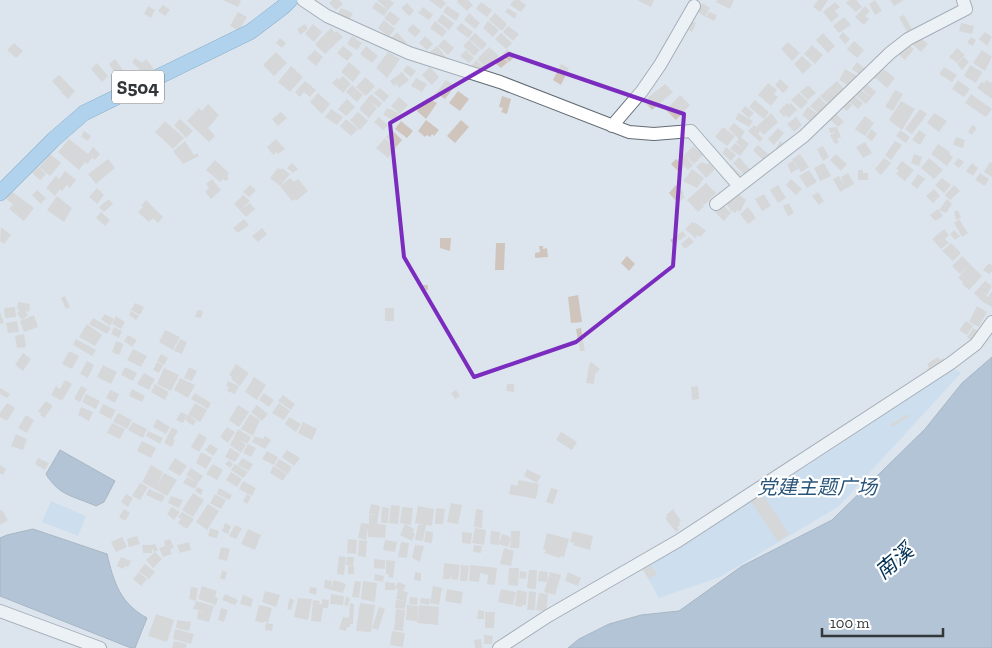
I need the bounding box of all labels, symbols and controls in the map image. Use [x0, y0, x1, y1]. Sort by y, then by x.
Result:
road number: S504 [112, 70, 164, 104]
park label: 党建主题广场 [757, 475, 879, 499]
water label: 南溪 [870, 537, 920, 584]
scale bar [822, 606, 943, 638]
text: 100 m [830, 614, 869, 632]

